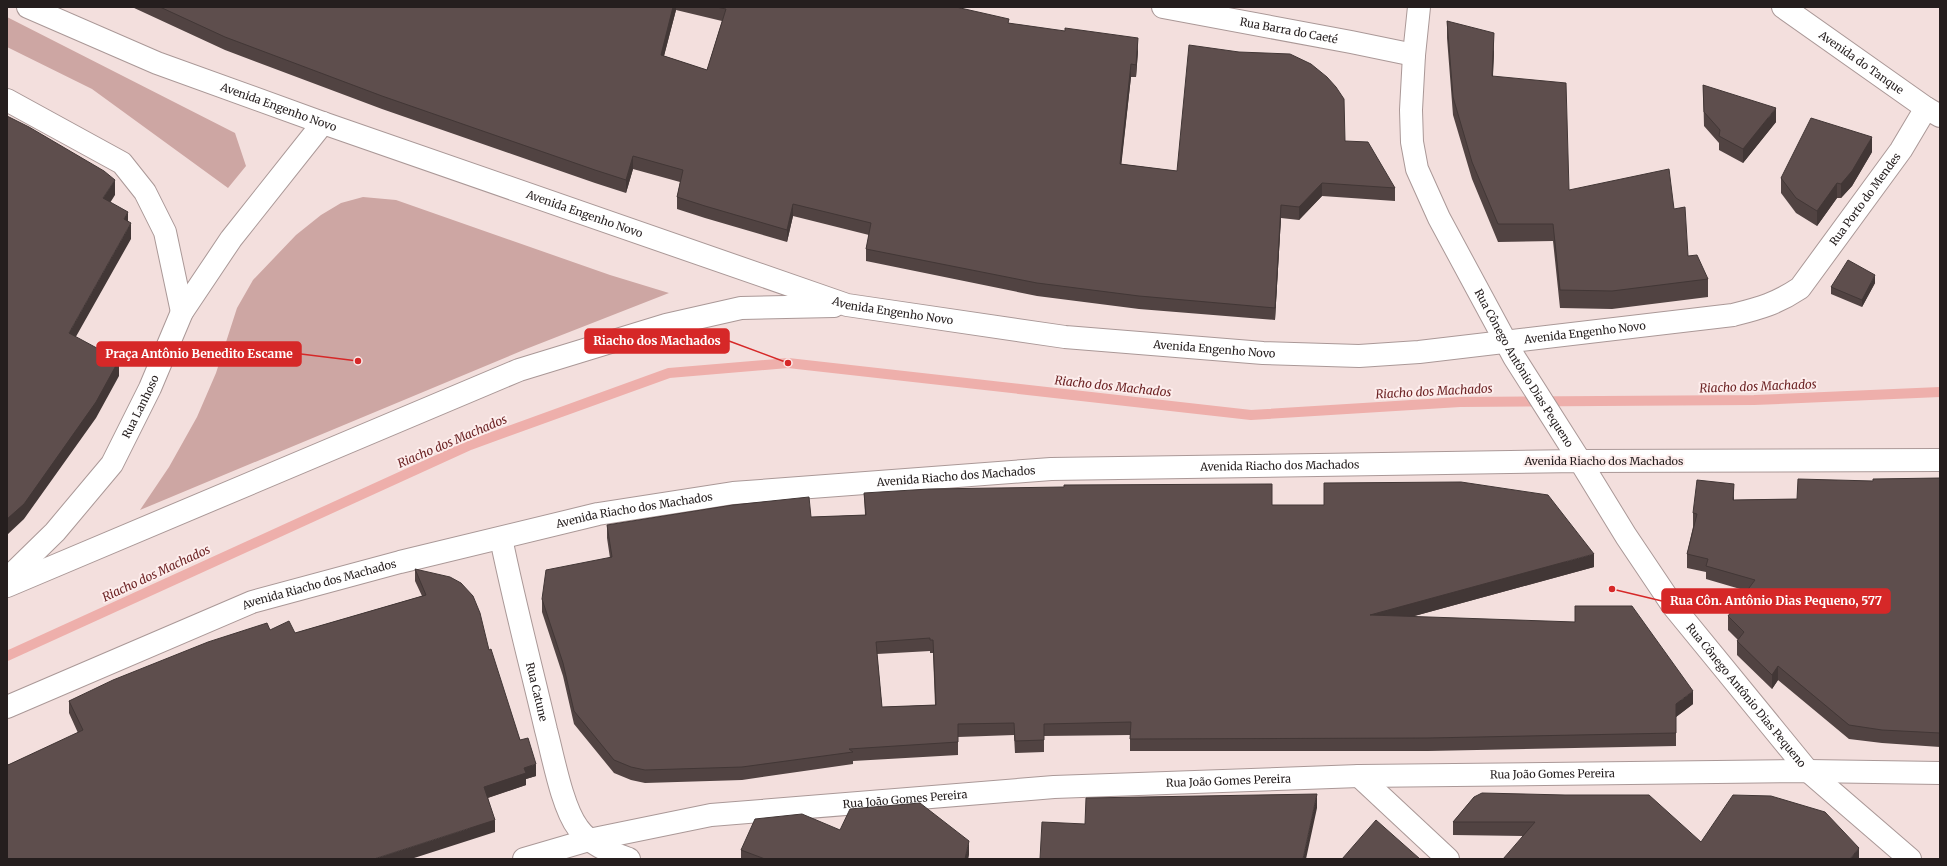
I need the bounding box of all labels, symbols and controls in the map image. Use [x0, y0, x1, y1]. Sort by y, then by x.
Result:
street label: Rua Barra do Caeté [1239, 14, 1339, 46]
street label: Avenida do Tanque [1815, 27, 1907, 97]
street label: Avenida Engenho Novo [218, 79, 339, 134]
street label: Rua Porto do Mendes [1826, 150, 1904, 248]
street label: Avenida Engenho Novo [523, 187, 645, 241]
street label: Rua Cônego Antônio Dias Pequeno [1472, 286, 1577, 450]
street label: Avenida Engenho Novo [830, 293, 955, 328]
street label: Avenida Engenho Novo [1522, 318, 1647, 347]
callout: Riacho dos Machados [585, 329, 729, 353]
text: Riacho dos Machados [593, 333, 721, 348]
street label: Avenida Engenho Novo [1152, 337, 1276, 360]
callout: Praça Antônio Benedito Escame [97, 342, 301, 366]
text: Praça Antônio Benedito Escame [105, 346, 293, 361]
street label: Rua Lanhoso [119, 372, 162, 441]
water label: Riacho dos Machados [1054, 372, 1172, 400]
water label: Riacho dos Machados [1699, 376, 1817, 396]
water label: Riacho dos Machados [1375, 380, 1493, 402]
water label: Riacho dos Machados [395, 411, 509, 471]
street label: Avenida Riacho dos Machados [1524, 454, 1683, 468]
street label: Avenida Riacho dos Machados [1199, 457, 1359, 474]
street label: Avenida Riacho dos Machados [875, 463, 1036, 489]
street label: Avenida Riacho dos Machados [553, 489, 714, 531]
water label: Riacho dos Machados [100, 541, 212, 605]
street label: Avenida Riacho dos Machados [239, 556, 398, 613]
callout: Rua Côn. Antônio Dias Pequeno, 577 [1662, 589, 1890, 613]
text: Rua Côn. Antônio Dias Pequeno, 577 [1670, 593, 1882, 608]
street label: Rua Cônego Antônio Dias Pequeno [1683, 621, 1809, 771]
street label: Rua Catune [523, 661, 551, 723]
street label: Rua João Gomes Pereira [1490, 766, 1615, 782]
street label: Rua João Gomes Pereira [1166, 771, 1291, 790]
street label: Rua João Gomes Pereira [842, 787, 968, 811]

